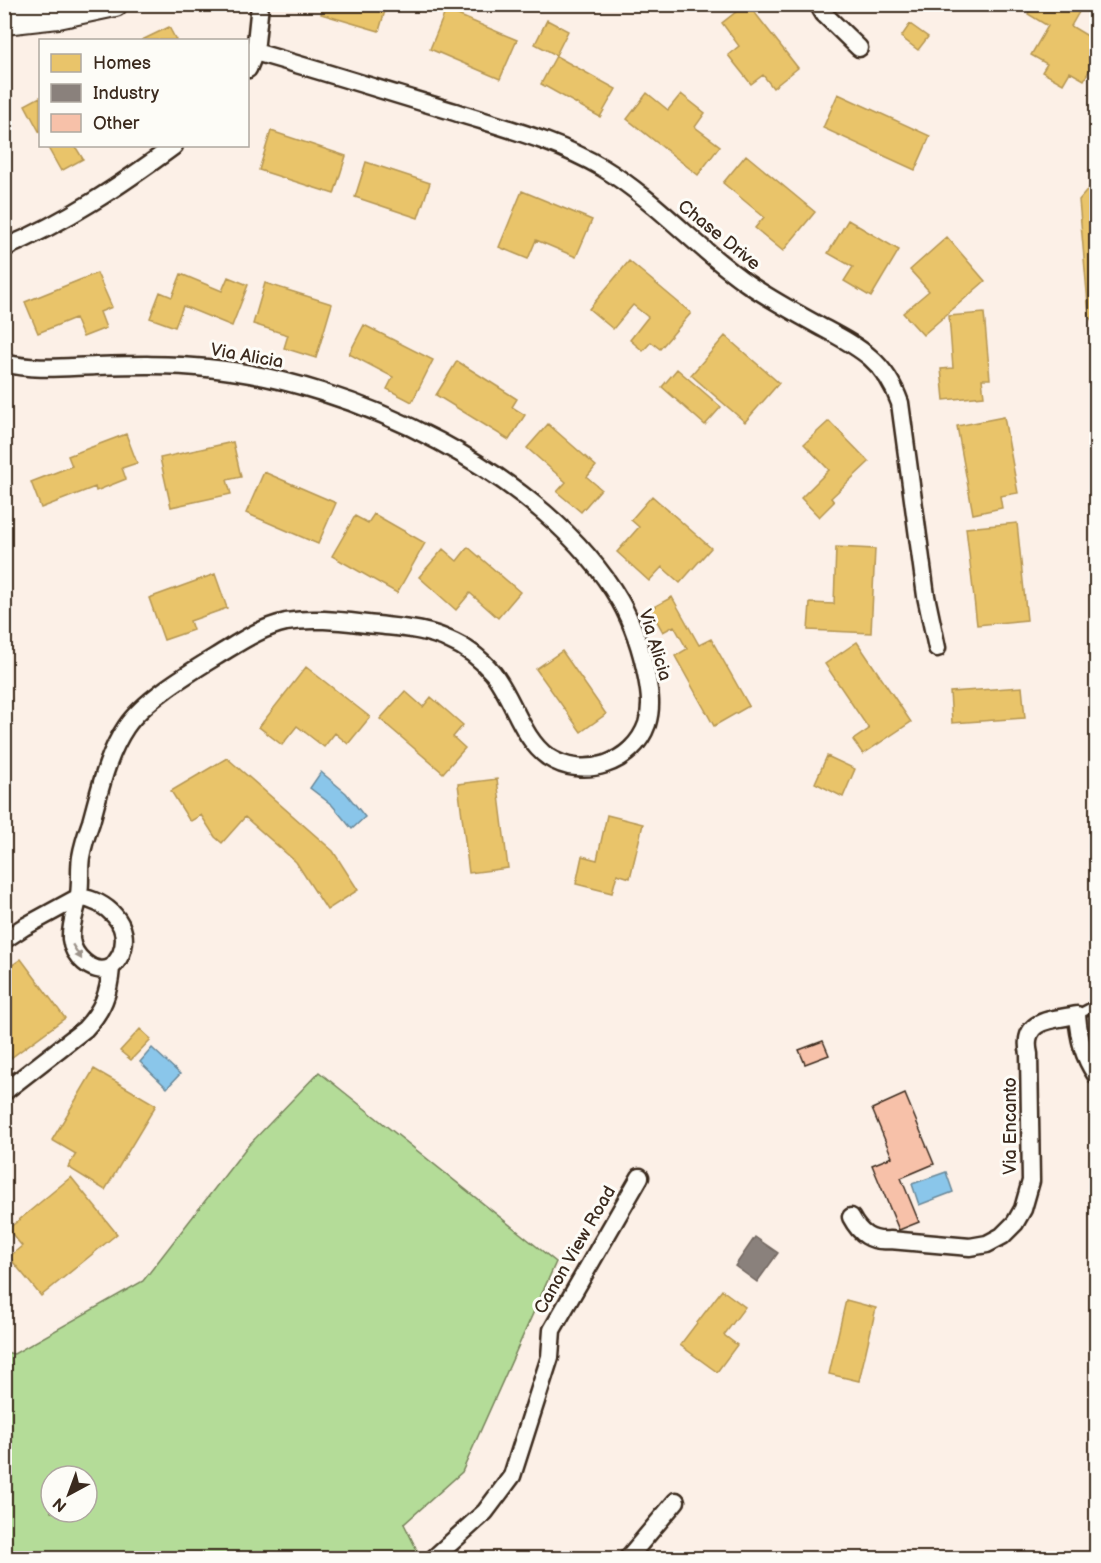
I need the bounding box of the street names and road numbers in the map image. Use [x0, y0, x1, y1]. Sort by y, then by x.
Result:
street label: Chase Drive [674, 195, 765, 275]
street label: Via Alicia [209, 339, 285, 373]
street label: Via Alicia [634, 607, 676, 683]
street label: Via Encanto [1000, 1077, 1021, 1175]
street label: Canon View Road [530, 1182, 620, 1318]

